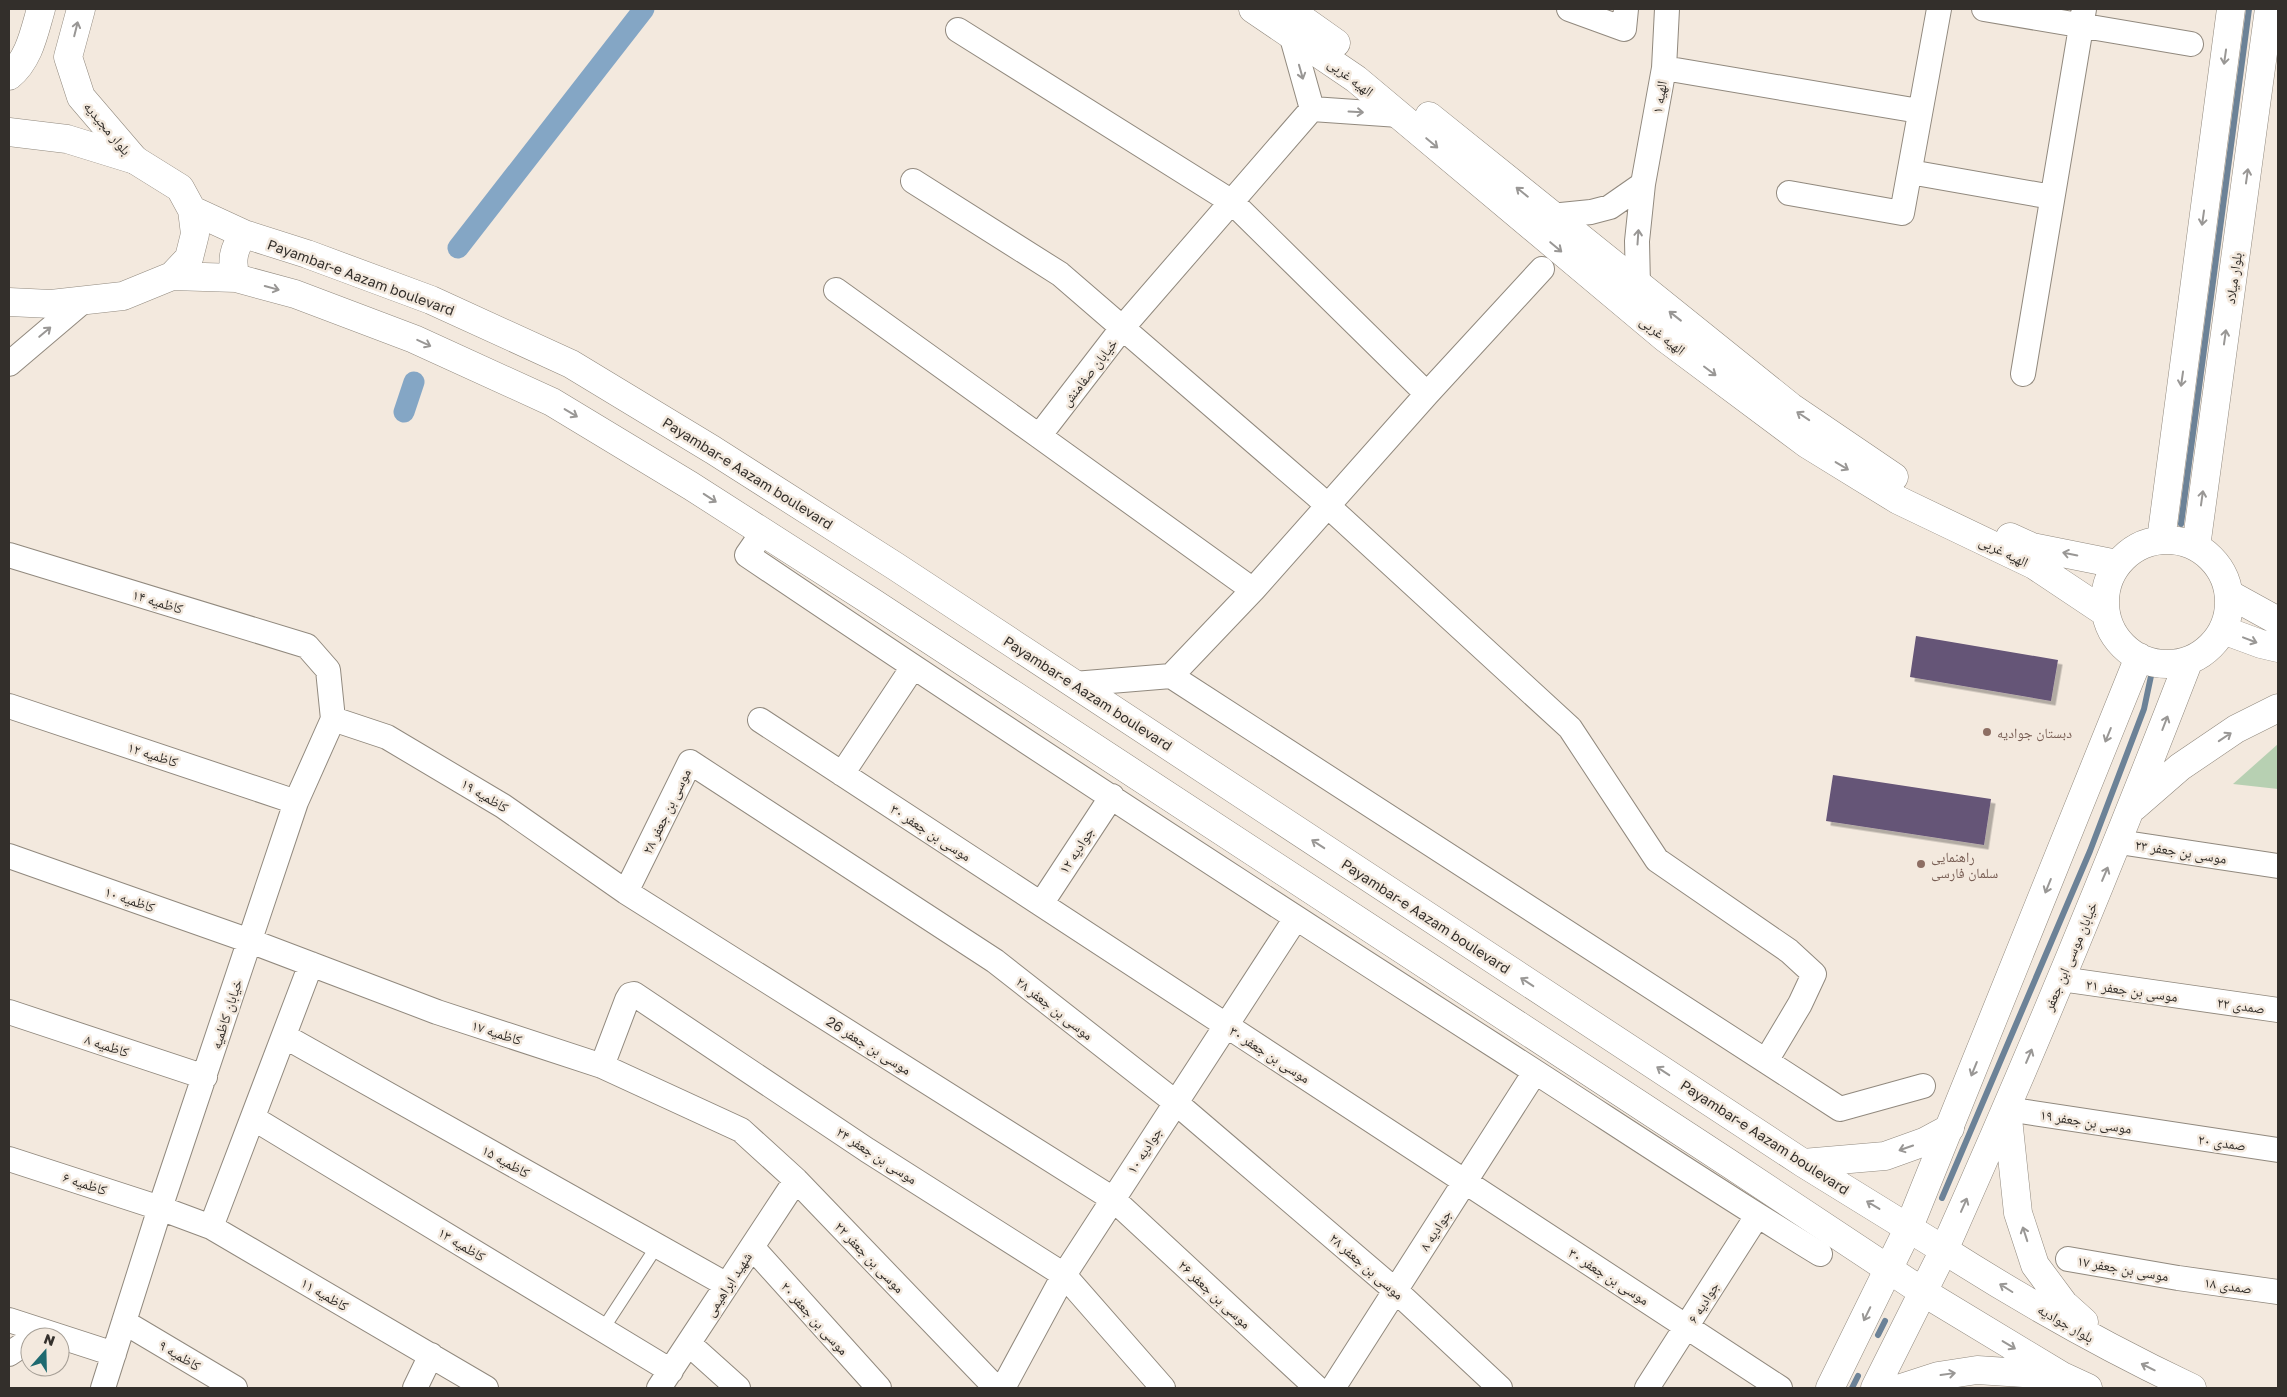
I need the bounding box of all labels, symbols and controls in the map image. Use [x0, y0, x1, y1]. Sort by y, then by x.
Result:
one-way arrow [71, 21, 81, 37]
one-way arrow [2219, 49, 2229, 65]
street label: الهیه غربی [1324, 54, 1377, 100]
one-way arrow [1297, 63, 1307, 79]
street label: الهیه ۱ [1648, 79, 1670, 115]
street label: بلوار مجیدیه [80, 98, 135, 159]
one-way arrow [1347, 107, 1363, 116]
one-way arrow [1425, 137, 1438, 149]
one-way arrow [2242, 169, 2252, 185]
one-way arrow [1515, 186, 1528, 197]
one-way arrow [2198, 210, 2208, 226]
one-way arrow [1633, 230, 1642, 246]
street label: Payambar-e Aazam boulevard [265, 235, 457, 319]
one-way arrow [1550, 242, 1563, 253]
street label: بلوار میلاد [2221, 251, 2246, 305]
one-way arrow [263, 284, 279, 293]
one-way arrow [1669, 310, 1682, 321]
street label: الهیه غربی [1636, 312, 1689, 359]
one-way arrow [38, 327, 51, 338]
one-way arrow [2220, 330, 2230, 346]
street label: خیابان صفامنش [1057, 335, 1122, 410]
one-way arrow [416, 339, 431, 349]
one-way arrow [1703, 366, 1716, 377]
one-way arrow [2177, 371, 2187, 387]
one-way arrow [563, 409, 577, 419]
one-way arrow [1797, 411, 1811, 421]
street label: Payambar-e Aazam boulevard [660, 413, 836, 533]
one-way arrow [1835, 461, 1849, 471]
one-way arrow [2198, 491, 2208, 507]
one-way arrow [702, 493, 716, 503]
street label: الهیه غربی [1976, 532, 2031, 571]
one-way arrow [2062, 549, 2078, 558]
street label: کاظمیه ۱۴ [131, 585, 185, 617]
street label: Payambar-e Aazam boulevard [1001, 632, 1175, 754]
one-way arrow [2242, 636, 2257, 646]
one-way arrow [2161, 716, 2170, 731]
place label: دبستان جوادیه [1997, 724, 2072, 742]
marker: دبستان جوادیه [1981, 726, 1993, 738]
one-way arrow [2103, 727, 2112, 742]
one-way arrow [2217, 732, 2231, 742]
street label: کاظمیه ۱۲ [126, 738, 180, 770]
street label: موسی بن جعفر ۲۸ [638, 766, 695, 857]
street label: کاظمیه ۱۹ [458, 774, 512, 816]
street label: موسی بن جعفر ۳۰ [887, 800, 974, 865]
street label: جوادیه ۱۲ [1055, 824, 1098, 877]
street label: موسی بن جعفر ۲۳ [2134, 835, 2228, 868]
one-way arrow [1311, 839, 1325, 850]
place label: راهنمایی سلمان فارسی [1931, 848, 1998, 882]
street label: Payambar-e Aazam boulevard [1339, 855, 1513, 977]
marker: راهنمایی سلمان فارسی [1915, 858, 1927, 870]
one-way arrow [2101, 867, 2111, 882]
one-way arrow [2042, 878, 2052, 893]
street label: کاظمیه ۱۰ [103, 883, 157, 916]
street label: خیابان موسی ابن جعفر [2039, 899, 2102, 1014]
street label: موسی بن جعفر ۲۸ [1013, 973, 1097, 1044]
street label: موسی بن جعفر ۲۱ [2085, 975, 2179, 1006]
one-way arrow [1520, 976, 1534, 986]
street label: خیابان کاظمیه [207, 977, 246, 1051]
street label: صمدی ۲۲ [2216, 993, 2266, 1018]
street label: موسی بن جعفر 26 [823, 1012, 915, 1079]
street label: کاظمیه ۱۷ [470, 1016, 524, 1048]
street label: موسی بن جعفر ۳۰ [1226, 1022, 1313, 1087]
street label: کاظمیه ۸ [83, 1030, 131, 1060]
one-way arrow [2025, 1049, 2034, 1064]
one-way arrow [1968, 1061, 1978, 1076]
one-way arrow [1656, 1066, 1670, 1076]
street label: Payambar-e Aazam boulevard [1678, 1076, 1852, 1198]
street label: موسی بن جعفر ۱۹ [2039, 1105, 2133, 1138]
street label: موسی بن جعفر ۲۴ [833, 1123, 920, 1188]
street label: جوادیه ۱۰ [1123, 1124, 1166, 1177]
street label: صمدی ۲۰ [2197, 1130, 2247, 1155]
street label: کاظمیه ۱۵ [479, 1141, 533, 1181]
one-way arrow [1898, 1144, 1914, 1154]
street label: کاظمیه ۶ [61, 1168, 109, 1198]
one-way arrow [1960, 1198, 1970, 1213]
one-way arrow [1867, 1200, 1881, 1210]
street label: جوادیه ۸ [1415, 1206, 1455, 1254]
street label: موسی بن جعفر ۲۲ [831, 1218, 908, 1297]
street label: کاظمیه ۱۳ [435, 1223, 489, 1265]
one-way arrow [2020, 1227, 2029, 1243]
street label: موسی بن جعفر ۲۸ [1326, 1229, 1408, 1304]
street label: موسی بن جعفر ۳۰ [1565, 1244, 1652, 1309]
street label: شهید ابراهیمی [701, 1249, 756, 1320]
street label: موسی بن جعفر ۱۷ [2076, 1252, 2170, 1285]
street label: موسی بن جعفر ۲۶ [1175, 1256, 1255, 1333]
street label: صمدی ۱۸ [2203, 1273, 2253, 1298]
street label: کاظمیه ۱۱ [298, 1274, 352, 1315]
street label: موسی بن جعفر ۲۰ [777, 1278, 852, 1359]
street label: جوادیه ۶ [1684, 1278, 1723, 1326]
one-way arrow [2000, 1283, 2014, 1293]
street label: بلوار جوادیه [2034, 1300, 2097, 1347]
one-way arrow [1862, 1306, 1872, 1321]
north arrow [20, 1327, 70, 1377]
text: N [42, 1330, 58, 1349]
street label: کاظمیه ۹ [156, 1336, 204, 1374]
one-way arrow [2002, 1340, 2016, 1350]
one-way arrow [2141, 1362, 2156, 1371]
one-way arrow [1939, 1369, 1955, 1379]

